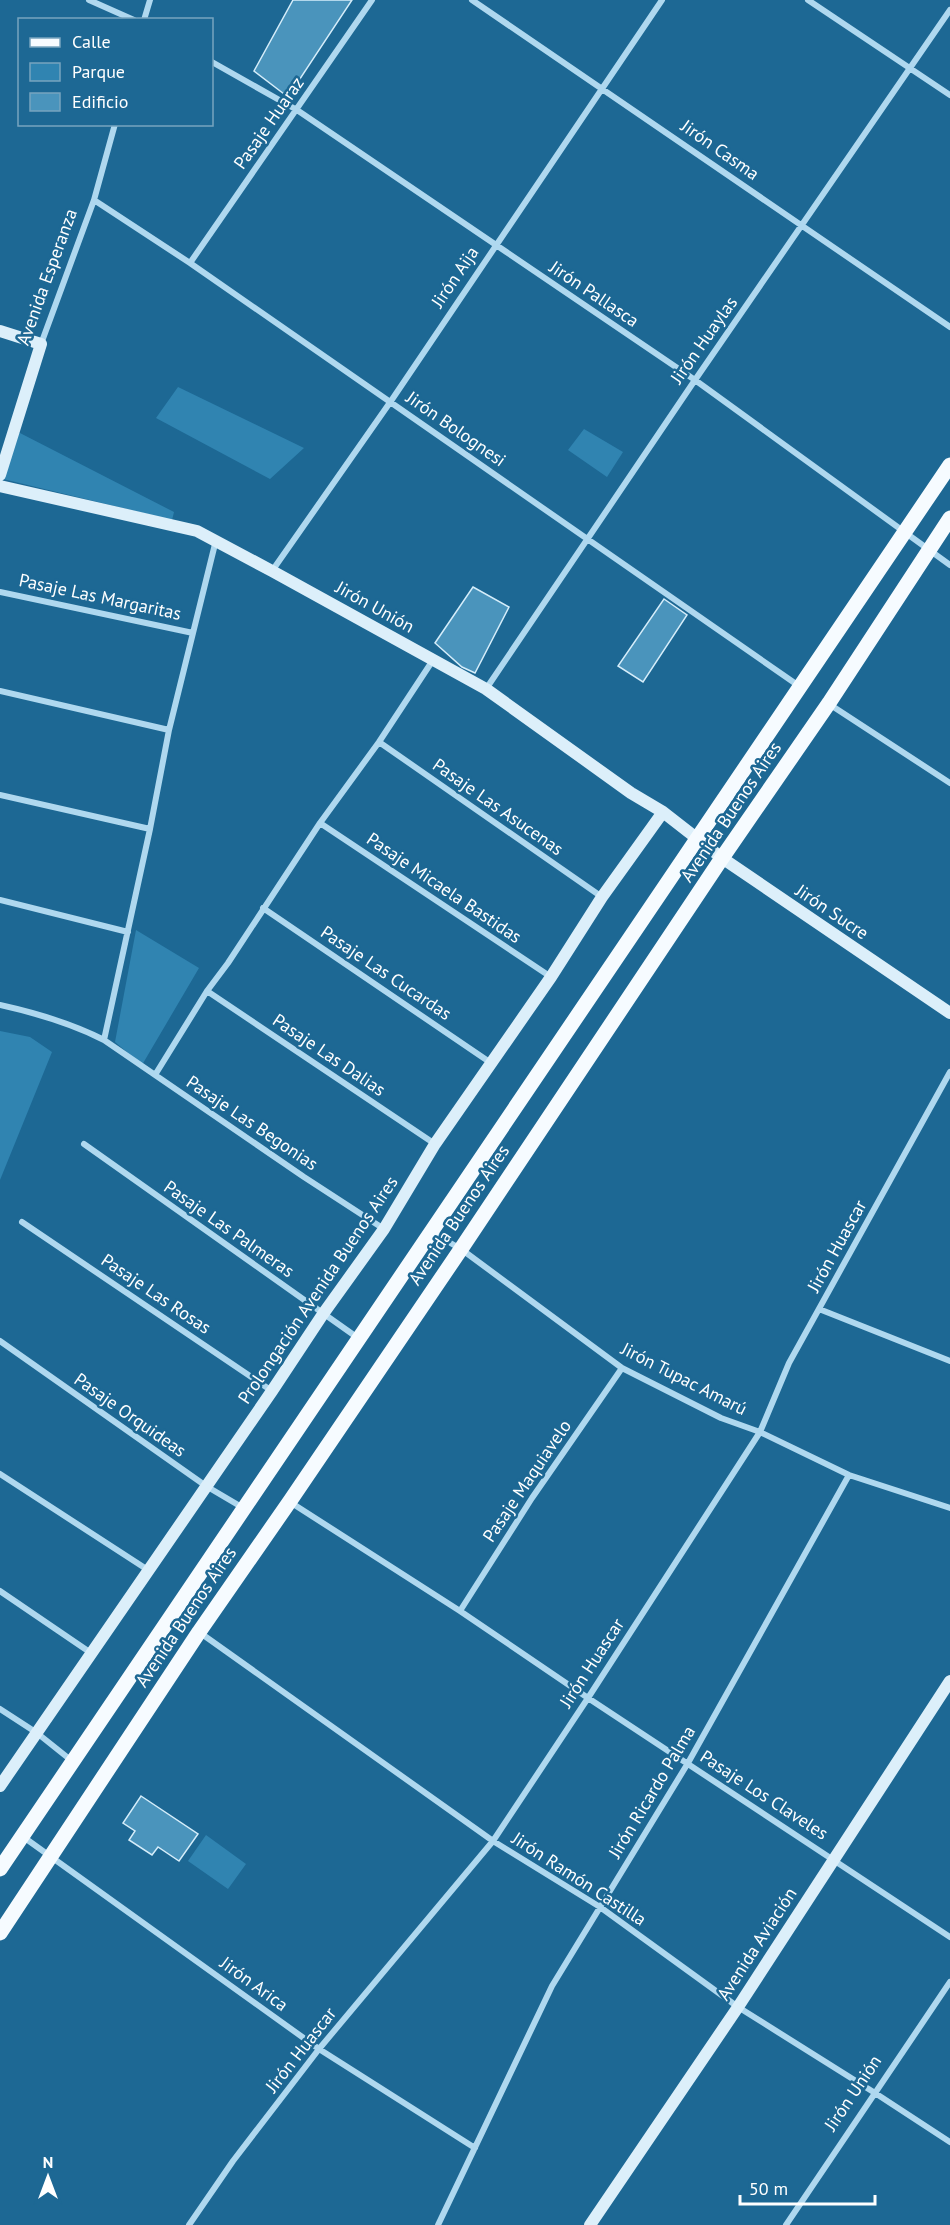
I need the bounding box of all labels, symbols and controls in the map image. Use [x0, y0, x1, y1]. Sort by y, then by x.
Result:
legend [18, 18, 213, 126]
text: Calle [72, 30, 111, 53]
text: Parque [72, 60, 125, 83]
street label: Pasaje Huaraz [228, 72, 309, 173]
text: Edificio [72, 90, 128, 113]
street label: Jirón Casma [676, 114, 764, 185]
street label: Avenida Esperanza [11, 205, 82, 348]
street label: Jirón Aija [425, 242, 483, 313]
street label: Jirón Pallasca [544, 255, 643, 332]
street label: Jirón Huaylas [665, 292, 742, 389]
street label: Jirón Bolognesi [401, 385, 511, 471]
street label: Pasaje Las Margaritas [17, 568, 183, 625]
street label: Jirón Unión [331, 575, 419, 638]
street label: Avenida Buenos Aires [675, 737, 786, 886]
street label: Pasaje Las Asucenas [428, 753, 568, 860]
street label: Pasaje Micaela Bastidas [362, 827, 526, 948]
street label: Jirón Sucre [791, 878, 873, 944]
street label: Pasaje Las Cucardas [316, 920, 456, 1025]
street label: Pasaje Las Dalias [268, 1008, 390, 1101]
street label: Pasaje Las Begonias [182, 1070, 322, 1175]
street label: Avenida Buenos Aires [403, 1140, 514, 1289]
street label: Prolongación Avenida Buenos Aires [233, 1171, 403, 1408]
street label: Pasaje Las Palmeras [160, 1175, 299, 1282]
street label: Jirón Huascar [801, 1196, 871, 1297]
street label: Pasaje Las Rosas [97, 1248, 216, 1339]
street label: Jirón Tupac Amarú [617, 1336, 751, 1420]
street label: Pasaje Orquideas [70, 1367, 191, 1462]
street label: Pasaje Maquiavelo [477, 1415, 576, 1546]
street label: Avenida Buenos Aires [130, 1542, 241, 1691]
street label: Jirón Huascar [554, 1614, 629, 1713]
street label: Jirón Ricardo Palma [602, 1721, 700, 1863]
street label: Pasaje Los Claveles [696, 1745, 833, 1845]
street label: Jirón Ramón Castilla [507, 1826, 651, 1931]
street label: Avenida Aviación [712, 1883, 802, 2004]
street label: Jirón Arica [215, 1951, 293, 2016]
street label: Jirón Huascar [260, 2002, 341, 2098]
street label: Jirón Unión [818, 2050, 886, 2136]
north arrow [18, 2147, 78, 2207]
text: N [43, 2152, 53, 2172]
scale bar [740, 2168, 875, 2206]
text: 50 m [749, 2177, 788, 2200]

